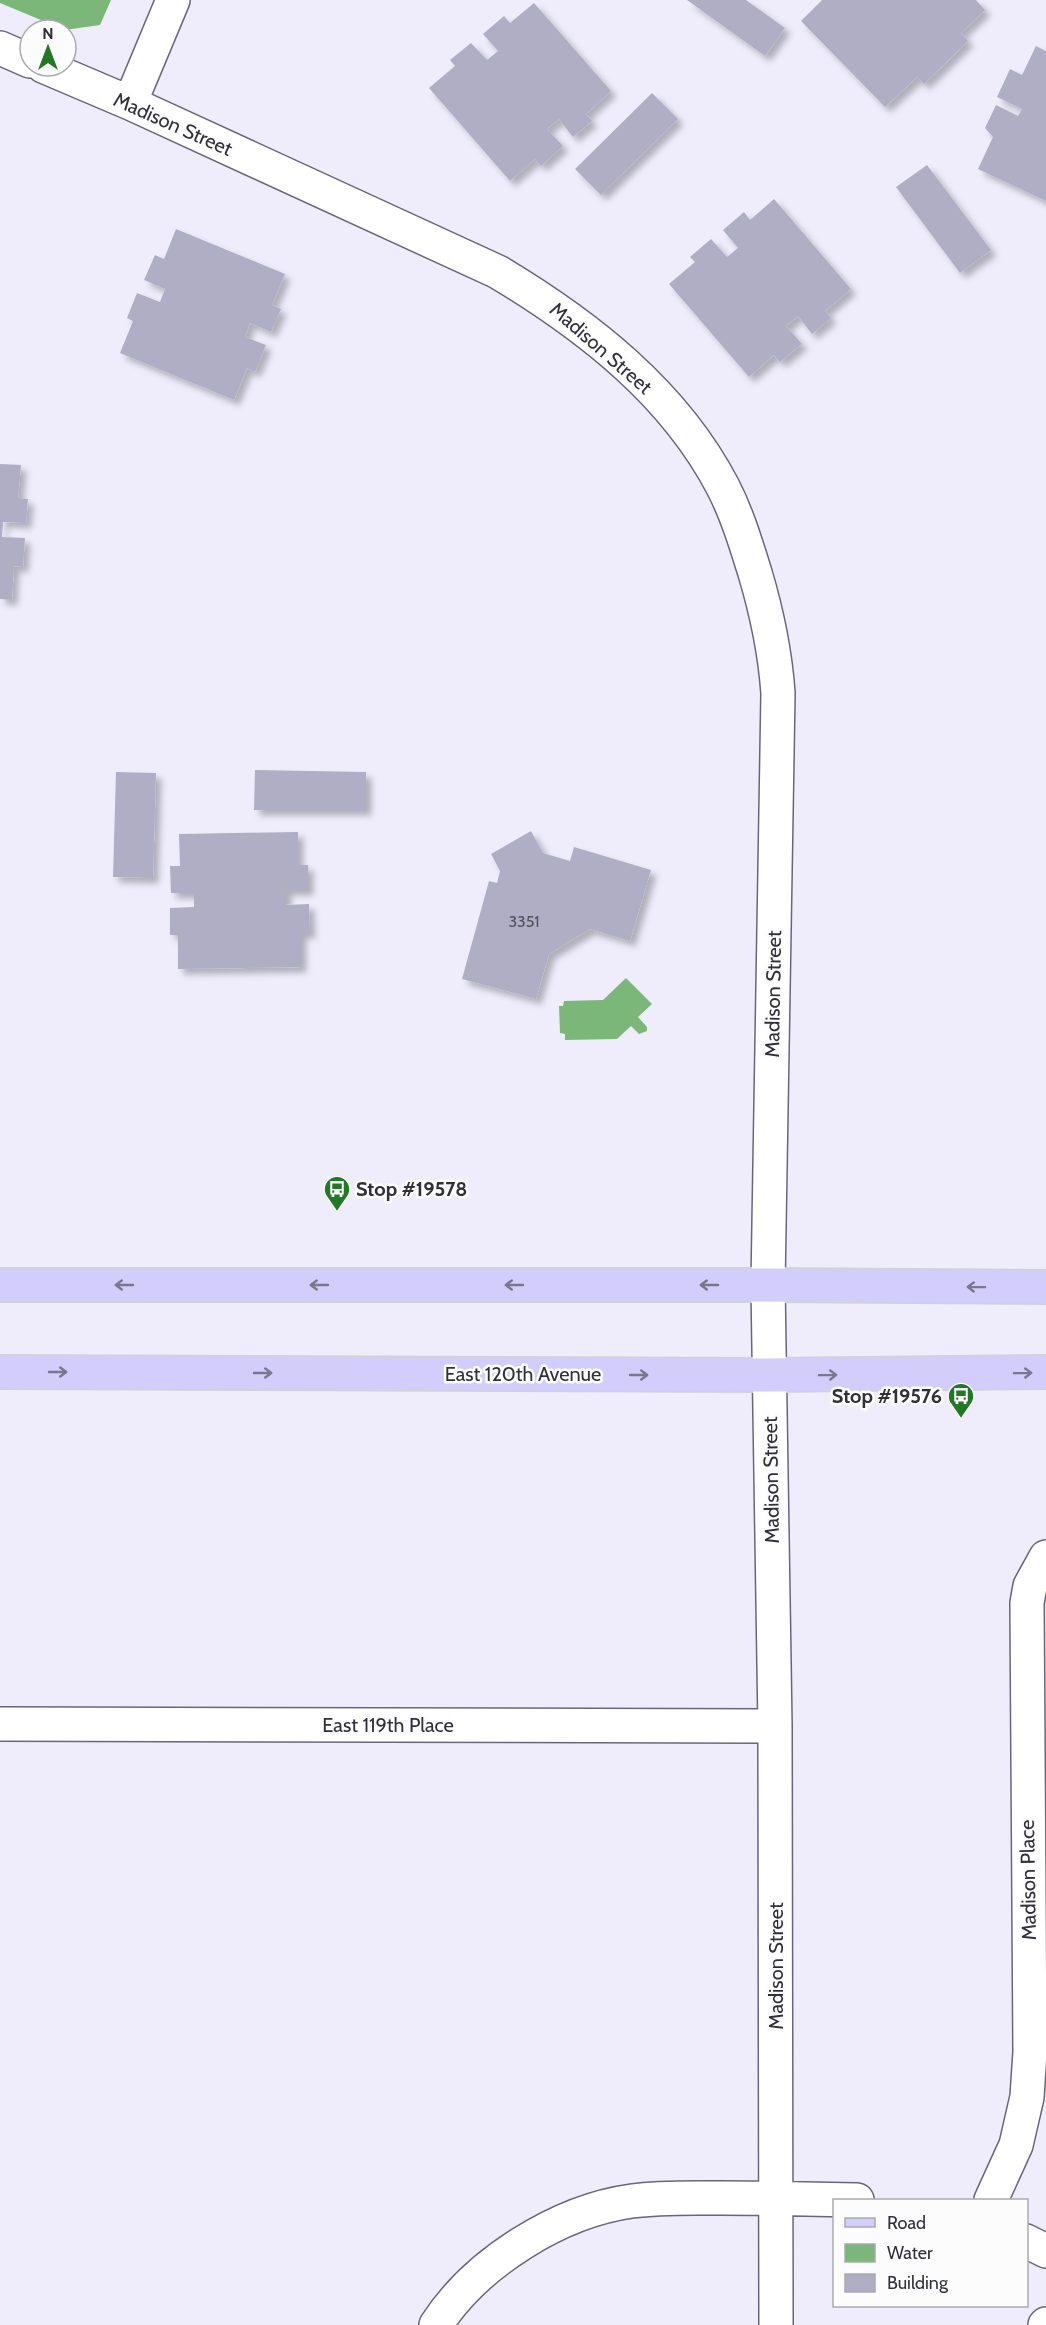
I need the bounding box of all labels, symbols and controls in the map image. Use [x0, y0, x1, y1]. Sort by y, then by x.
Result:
north arrow [18, 18, 78, 78]
text: N [42, 24, 54, 43]
street label: Madison Street [110, 87, 236, 161]
street label: Madison Street [545, 297, 657, 399]
house number: 3351 [508, 912, 540, 931]
street label: Madison Street [760, 930, 786, 1058]
bus stop icon: Stop #19578 [322, 1174, 352, 1212]
place label: Stop #19578 [356, 1177, 467, 1201]
one-way arrow [115, 1279, 135, 1291]
one-way arrow [310, 1279, 330, 1291]
one-way arrow [505, 1279, 525, 1291]
one-way arrow [700, 1279, 720, 1291]
one-way arrow [966, 1281, 986, 1293]
street label: East 120th Avenue [445, 1362, 601, 1386]
one-way arrow [48, 1366, 68, 1378]
one-way arrow [1012, 1367, 1032, 1378]
one-way arrow [252, 1368, 272, 1379]
one-way arrow [628, 1369, 648, 1381]
one-way arrow [817, 1369, 837, 1380]
bus stop icon: Stop #19576 [946, 1381, 976, 1419]
place label: Stop #19576 [832, 1384, 942, 1408]
street label: Madison Street [758, 1416, 784, 1544]
street label: East 119th Place [322, 1713, 454, 1737]
street label: Madison Place [1015, 1819, 1041, 1941]
street label: Madison Street [764, 1902, 788, 2030]
legend [833, 2199, 1028, 2307]
text: Road [887, 2212, 926, 2234]
text: Water [887, 2242, 933, 2264]
text: Building [887, 2272, 949, 2294]

